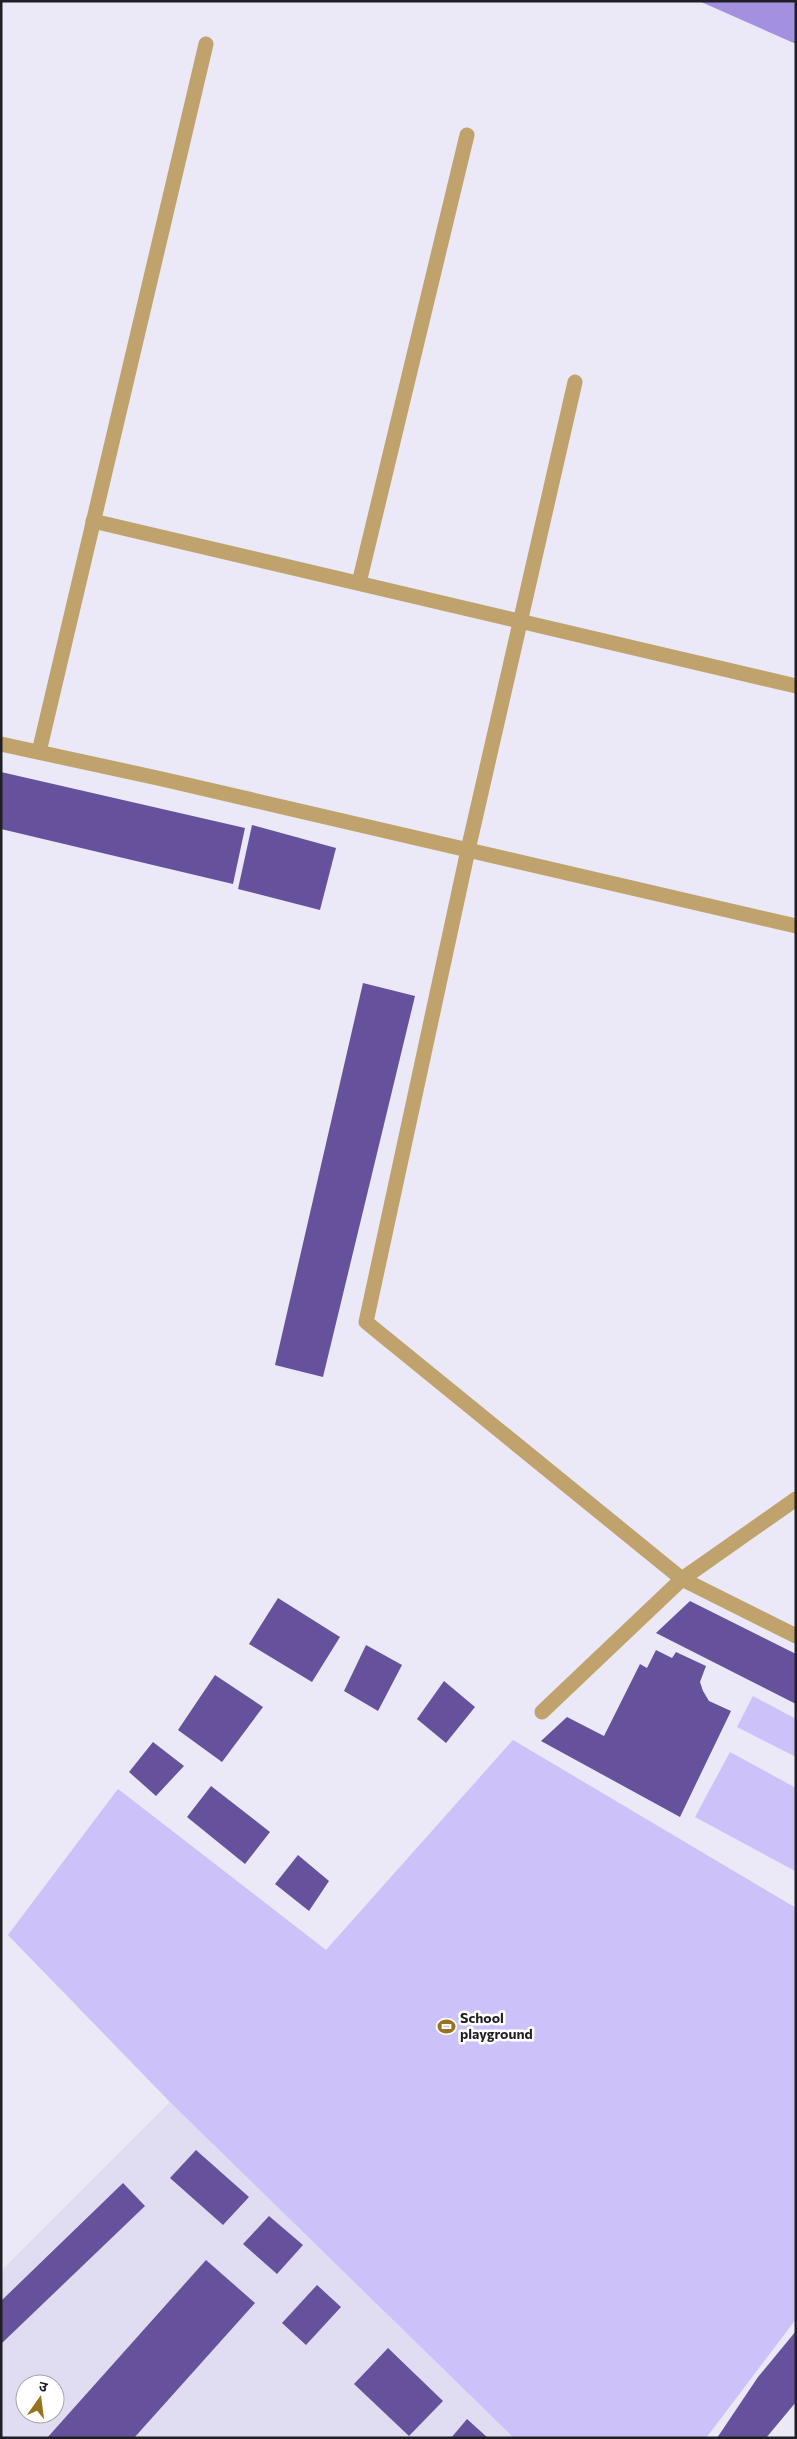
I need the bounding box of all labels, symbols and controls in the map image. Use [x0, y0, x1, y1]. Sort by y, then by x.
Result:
place label: School playground [460, 2009, 533, 2042]
sports icon: School playground [436, 2016, 456, 2036]
north arrow [15, 2374, 65, 2424]
text: उ [37, 2377, 50, 2395]

